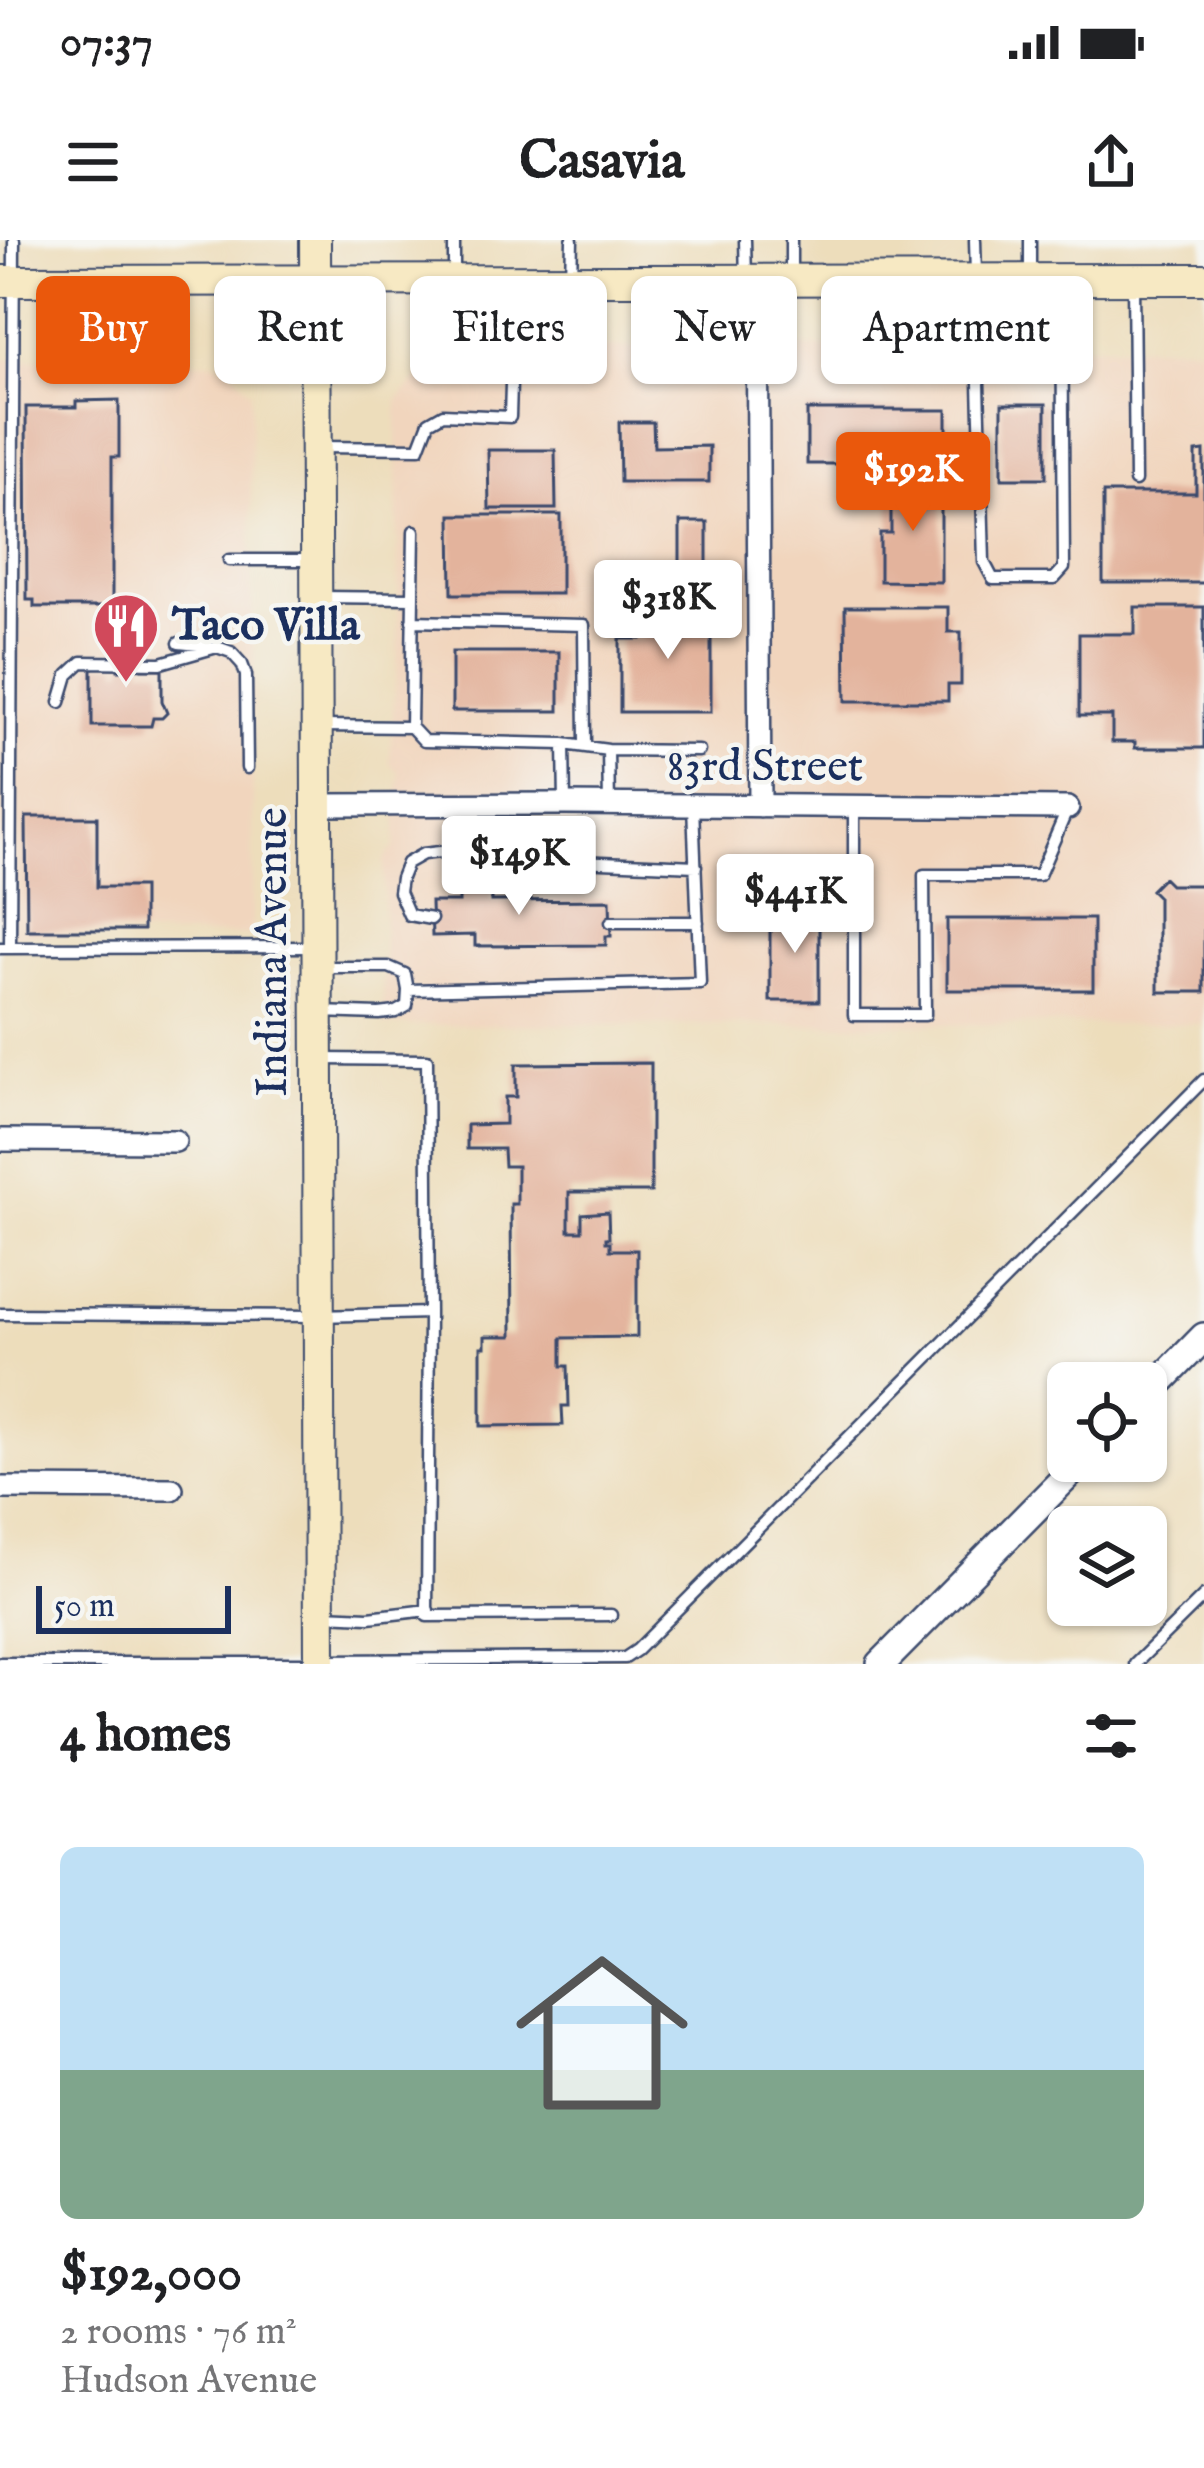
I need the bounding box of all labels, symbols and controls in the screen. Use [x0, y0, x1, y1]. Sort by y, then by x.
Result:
text: 07:37 [60, 14, 153, 71]
text: Casavia [519, 128, 685, 197]
icon: menu [60, 129, 126, 195]
icon: share [1078, 129, 1144, 195]
chip: Buy [36, 276, 190, 384]
chip: Rent [214, 276, 386, 384]
chip: Filters [410, 276, 607, 384]
chip: New [631, 276, 797, 384]
chip: Apartment [821, 276, 1093, 384]
pin: $192K [829, 432, 997, 534]
text: $192K [863, 446, 963, 495]
pin: $318K [584, 560, 752, 662]
text: $318K [621, 574, 715, 623]
restaurant icon: Taco Villa [91, 591, 161, 685]
place label: Taco Villa [171, 598, 361, 655]
street label: 83rd Street [667, 739, 863, 796]
street label: Indiana Avenue [245, 807, 302, 1097]
pin: $149K [435, 816, 603, 918]
text: $149K [469, 830, 569, 879]
pin: $441K [711, 854, 879, 956]
text: $441K [744, 868, 846, 917]
map controls [1047, 1362, 1167, 1626]
button: locate [1047, 1362, 1167, 1482]
button: layers [1047, 1506, 1167, 1626]
scale bar [36, 1580, 231, 1633]
text: 50 m [54, 1586, 115, 1628]
icon: filters [1078, 1703, 1144, 1769]
text: 4 homes [60, 1704, 231, 1769]
icon: home [494, 1925, 710, 2141]
text: $192,000 [60, 2243, 242, 2308]
text: 2 rooms · 76 m² [60, 2308, 297, 2357]
text: Hudson Avenue [60, 2357, 317, 2406]

